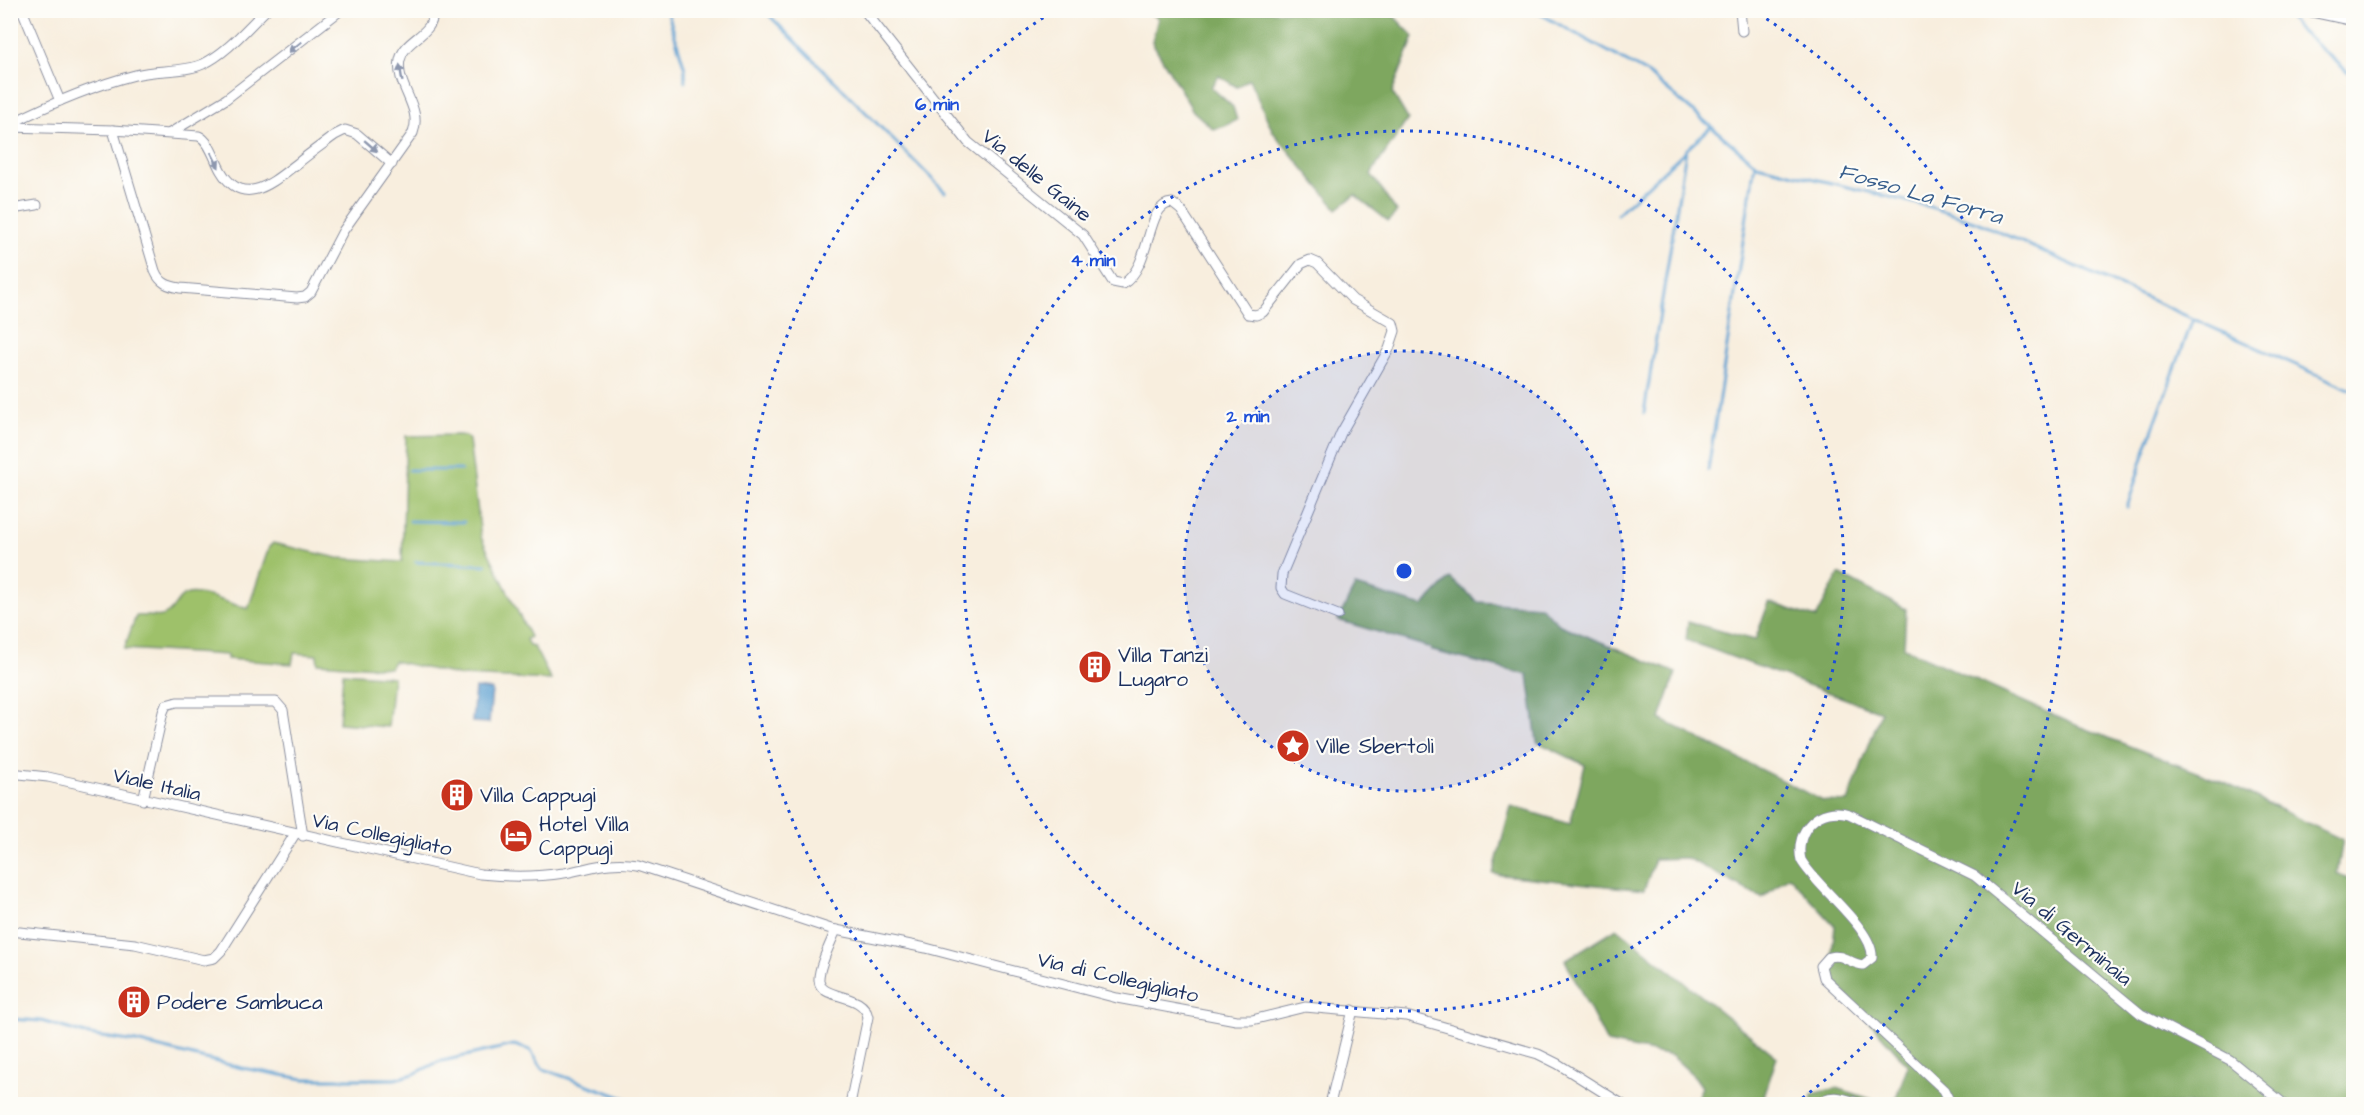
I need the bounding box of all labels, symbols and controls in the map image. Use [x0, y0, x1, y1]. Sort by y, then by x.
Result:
one-way arrow [288, 40, 303, 52]
one-way arrow [397, 63, 406, 82]
text: 6 min [915, 92, 959, 117]
street label: Via delle Gaine [975, 122, 1098, 229]
one-way arrow [363, 139, 378, 152]
one-way arrow [210, 152, 220, 169]
water label: Fosso La Forra [1835, 156, 2008, 233]
text: 4 min [1070, 248, 1116, 273]
text: 2 min [1225, 404, 1270, 429]
centre of rings [1394, 561, 1414, 581]
place label: Villa Tanzi Lugaro [1118, 641, 1208, 696]
building icon: Villa Tanzi Lugaro [1077, 649, 1113, 685]
place icon: Ville Sbertoli [1275, 728, 1311, 764]
place label: Ville Sbertoli [1316, 732, 1434, 761]
street label: Viale Italia [110, 760, 204, 809]
building icon: Villa Cappugi [439, 777, 475, 813]
place label: Villa Cappugi [480, 781, 596, 812]
street label: Via Collegigliato [309, 806, 455, 865]
place label: Hotel Villa Cappugi [539, 810, 629, 865]
hotel icon: Hotel Villa Cappugi [498, 818, 534, 854]
street label: Via di Germinaia [2005, 874, 2139, 993]
street label: Via di Collegigliato [1034, 945, 1202, 1012]
building icon: Podere Sambuca [116, 984, 152, 1020]
place label: Podere Sambuca [157, 988, 323, 1017]

